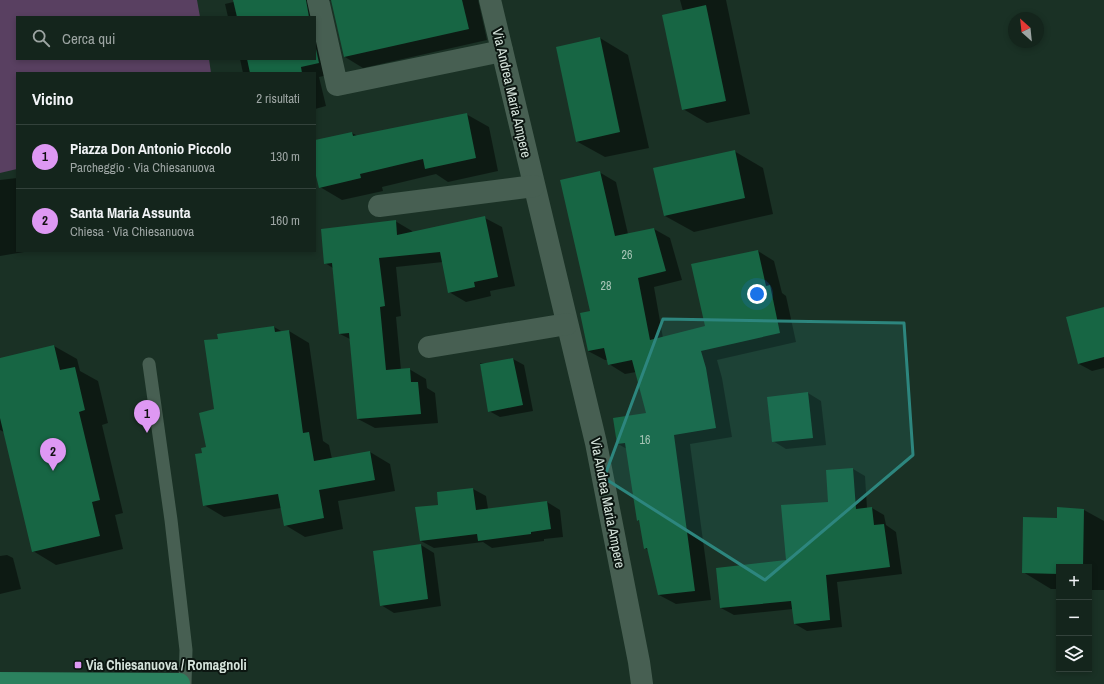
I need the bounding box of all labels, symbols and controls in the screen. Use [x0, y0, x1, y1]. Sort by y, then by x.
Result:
north arrow [1008, 12, 1044, 48]
search box [16, 16, 316, 60]
icon: search [30, 27, 52, 49]
street label: Via Andrea Maria Ampere [488, 27, 536, 159]
text: Cerca qui [62, 28, 115, 49]
text: Vicino [32, 87, 74, 110]
text: 2 risultati [256, 90, 300, 107]
text: Piazza Don Antonio Piccolo [70, 138, 232, 159]
text: 1 [42, 148, 48, 165]
text: 130 m [270, 148, 300, 165]
text: Parcheggio · Via Chiesanuova [70, 159, 215, 176]
text: Santa Maria Assunta [70, 202, 191, 223]
text: 2 [42, 212, 48, 229]
text: 160 m [270, 212, 300, 229]
text: Chiesa · Via Chiesanuova [70, 223, 194, 240]
house number: 26 [622, 247, 632, 263]
house number: 28 [601, 278, 611, 294]
your location [747, 284, 767, 304]
pin: 1 [134, 400, 160, 433]
house number: 16 [640, 432, 650, 448]
street label: Via Andrea Maria Ampere [587, 437, 629, 569]
pin: 2 [40, 438, 66, 471]
map controls [1056, 564, 1092, 672]
button: + [1056, 564, 1092, 600]
button: − [1056, 600, 1092, 636]
button: layers [1056, 636, 1092, 672]
place label: Via Chiesanuova / Romagnoli [86, 656, 247, 674]
marker: Via Chiesanuova / Romagnoli [73, 660, 83, 670]

